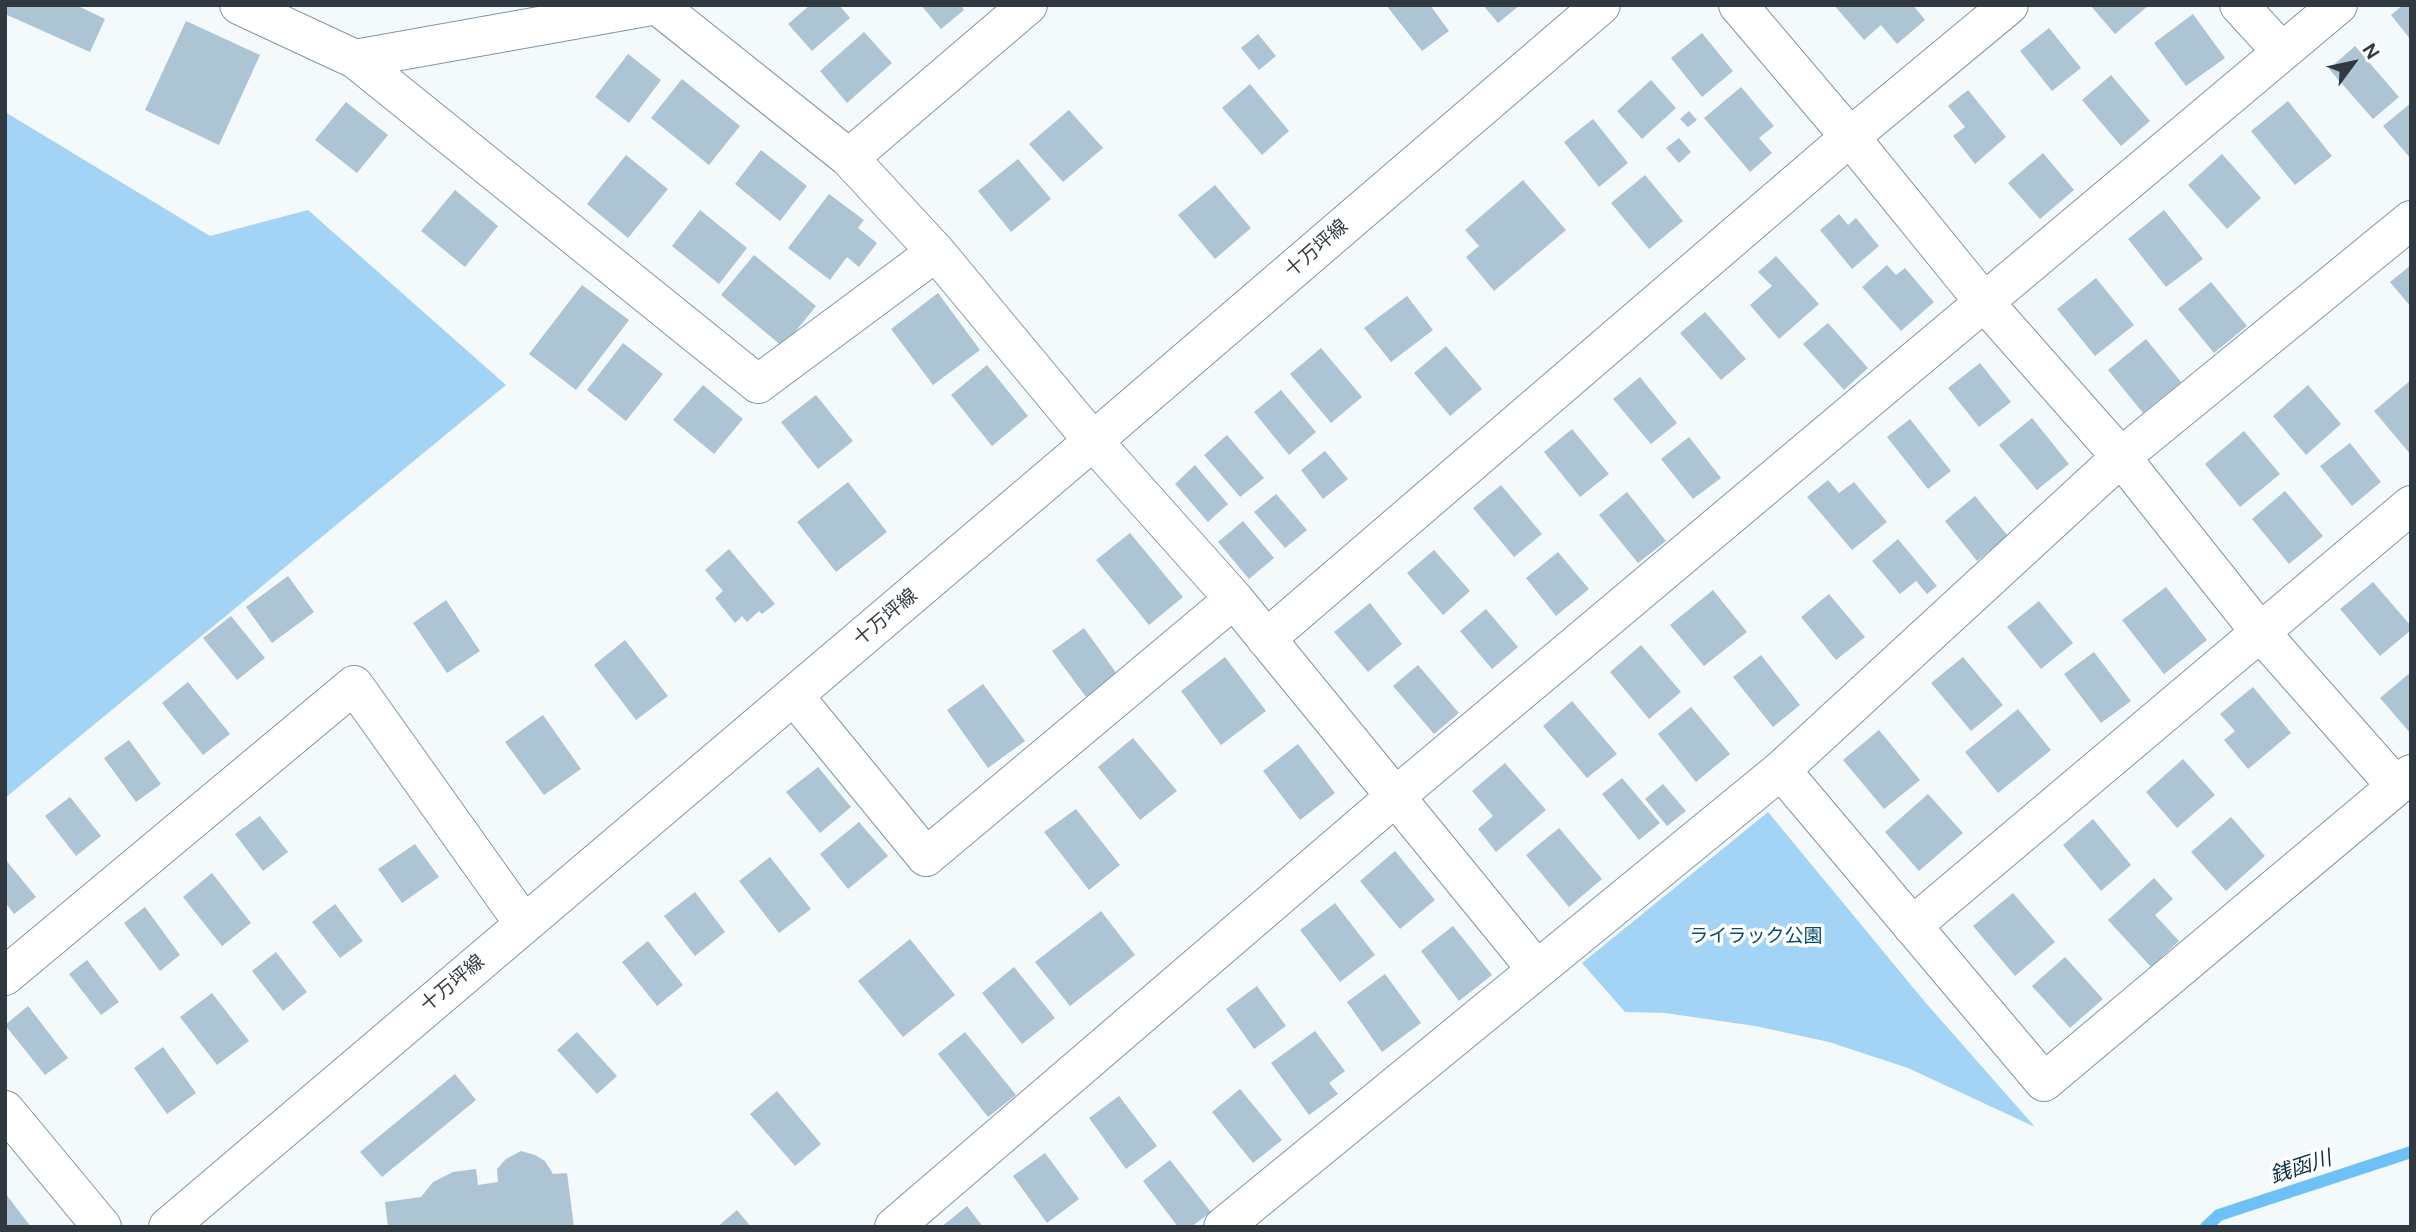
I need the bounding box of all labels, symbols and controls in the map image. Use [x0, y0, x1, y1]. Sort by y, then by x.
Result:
north arrow [2318, 28, 2388, 98]
text: N [2357, 39, 2385, 64]
street label: 十万坪線 [1281, 215, 1353, 283]
street label: 十万坪線 [850, 585, 922, 651]
park label: ライラック公園 [1690, 926, 1822, 948]
street label: 十万坪線 [417, 951, 489, 1017]
water label: 銭函川 [2267, 1146, 2335, 1190]

